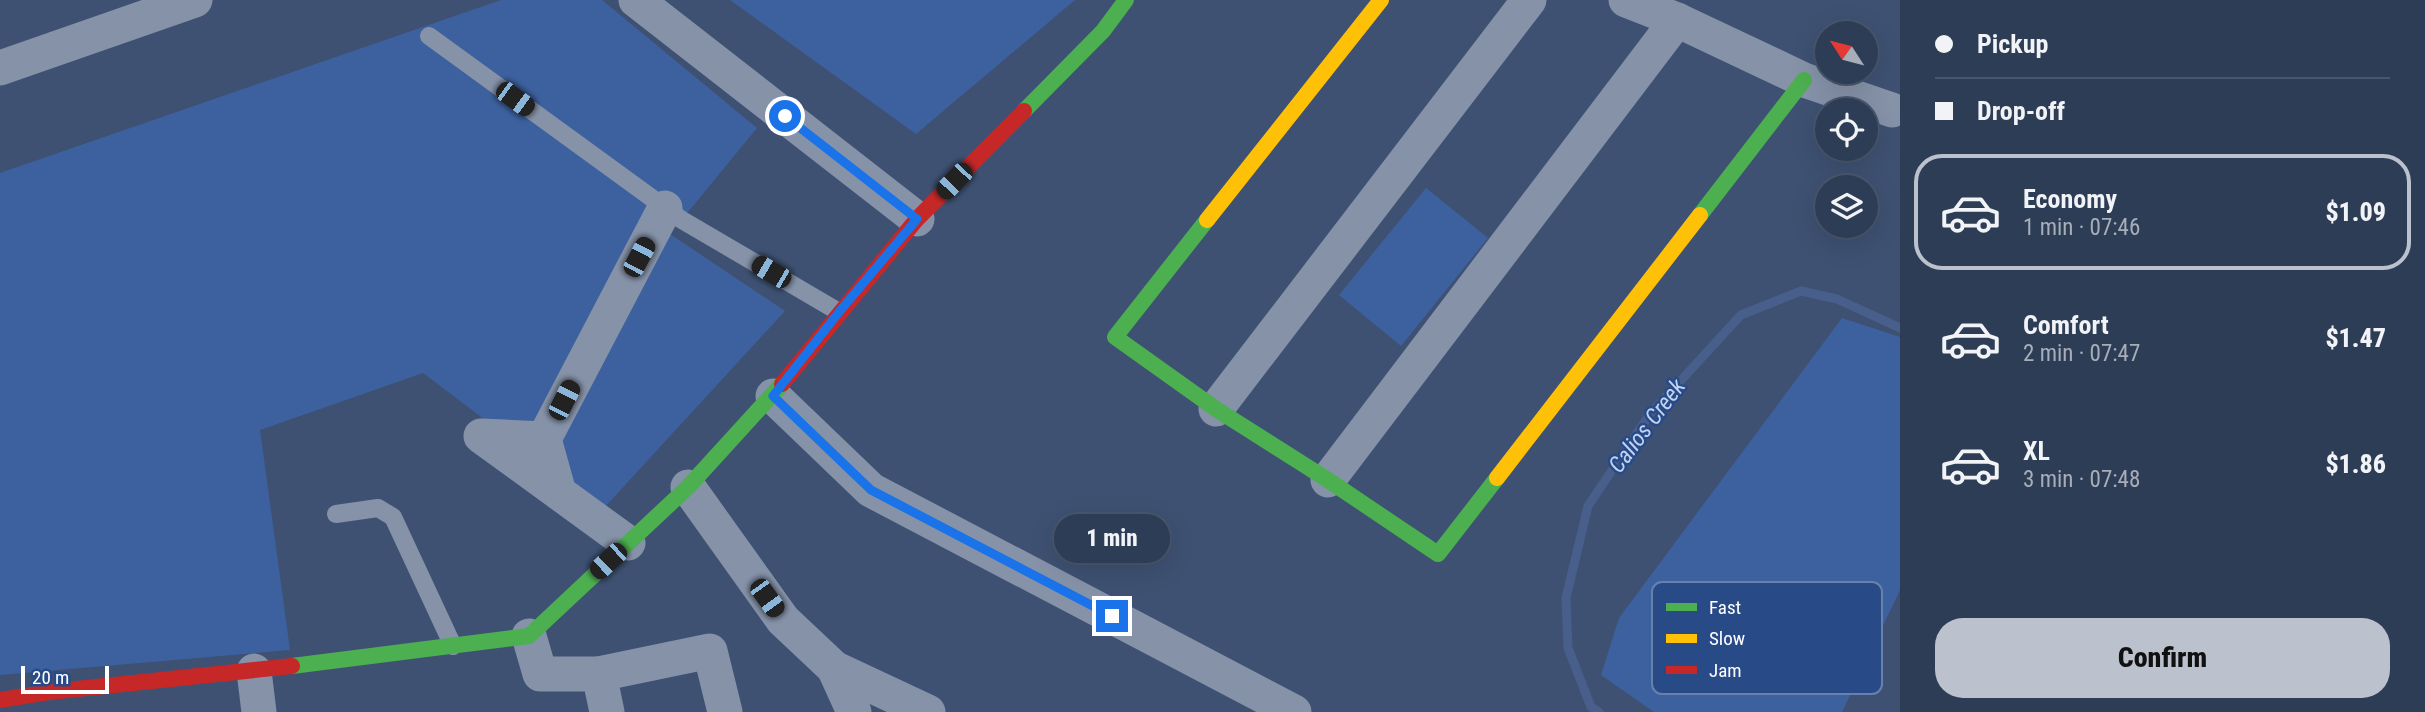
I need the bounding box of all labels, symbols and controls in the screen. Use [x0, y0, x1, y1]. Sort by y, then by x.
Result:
north arrow [1815, 21, 1878, 84]
map controls [1815, 21, 1878, 238]
text: Pickup [1977, 29, 2048, 59]
car [492, 78, 539, 120]
text: Drop-off [1977, 96, 2065, 126]
button: locate [1815, 98, 1878, 161]
route start [769, 100, 801, 132]
car [932, 159, 977, 203]
button: layers [1815, 175, 1878, 238]
icon: car [1939, 181, 2002, 244]
text: Economy [2023, 184, 2117, 214]
text: $1.09 [2325, 197, 2386, 227]
text: 1 min · 07:46 [2023, 214, 2140, 241]
car [620, 234, 659, 280]
car [748, 252, 795, 292]
icon: car [1939, 307, 2002, 370]
text: Comfort [2023, 310, 2109, 340]
text: $1.47 [2325, 323, 2386, 353]
text: 2 min · 07:47 [2023, 340, 2140, 367]
water label: Calios Creek [1603, 373, 1692, 478]
car [546, 377, 583, 423]
icon: car [1939, 433, 2002, 496]
text: XL [2023, 436, 2050, 466]
text: $1.86 [2325, 449, 2386, 479]
text: 3 min · 07:48 [2023, 466, 2140, 493]
callout: 1 min [1054, 514, 1170, 564]
text: 1 min [1086, 525, 1138, 552]
car [586, 539, 631, 583]
car [747, 575, 788, 621]
legend [1652, 582, 1882, 694]
text: Fast [1709, 596, 1741, 619]
route end [1096, 600, 1128, 632]
button: Confirm [1935, 618, 2390, 698]
text: Slow [1709, 627, 1745, 650]
text: Jam [1709, 659, 1742, 682]
scale bar [21, 663, 108, 695]
text: 20 m [32, 666, 69, 689]

